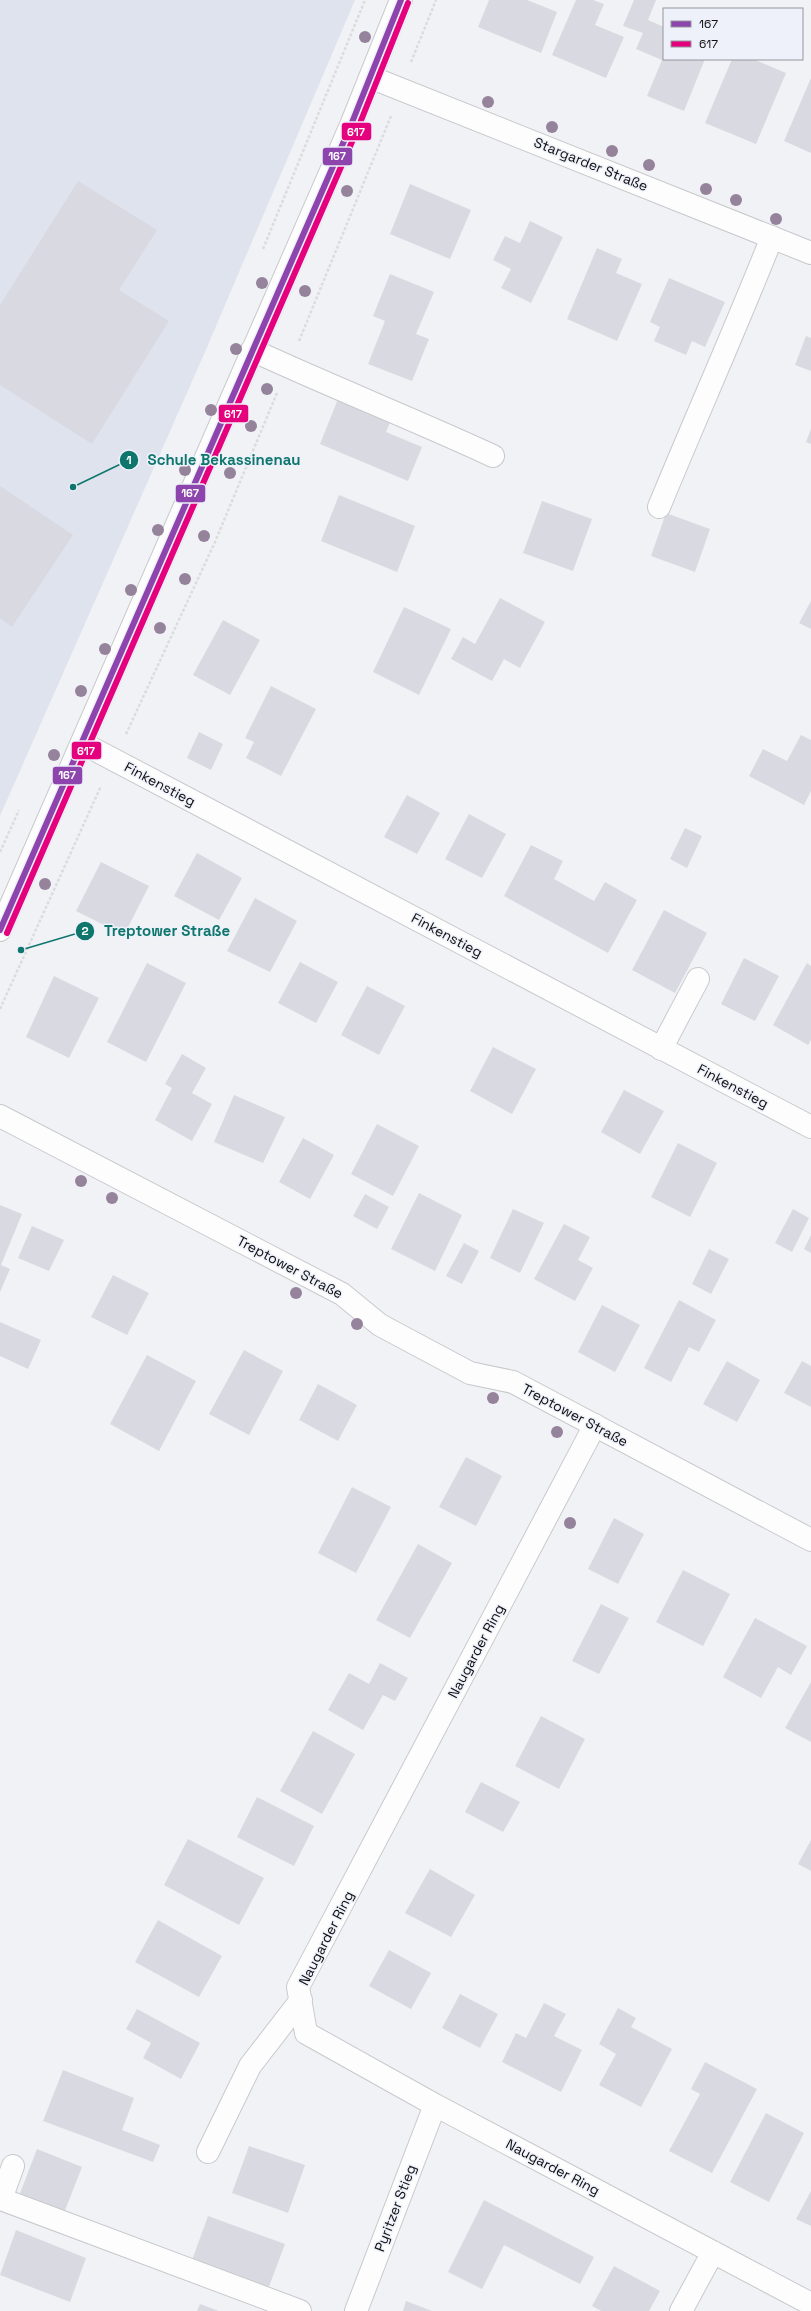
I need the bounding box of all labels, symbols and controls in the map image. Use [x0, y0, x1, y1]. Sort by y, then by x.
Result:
legend [663, 8, 803, 60]
text: 167 [699, 16, 718, 32]
text: 617 [699, 36, 718, 52]
line badge: 617 [341, 122, 372, 141]
text: 617 [347, 125, 365, 139]
street label: Stargarder Straße [531, 133, 651, 195]
line badge: 167 [322, 147, 353, 166]
text: 167 [328, 149, 346, 163]
line badge: 617 [218, 404, 249, 423]
text: 617 [224, 407, 242, 421]
callout: Schule Bekassinenau [119, 447, 308, 474]
text: Schule Bekassinenau [148, 450, 300, 469]
text: 1 [126, 452, 132, 468]
line badge: 167 [175, 484, 206, 503]
text: 167 [181, 486, 199, 500]
line badge: 617 [71, 741, 102, 760]
text: 617 [77, 744, 95, 758]
street label: Finkenstieg [121, 758, 199, 810]
line badge: 167 [52, 766, 83, 785]
text: 167 [58, 768, 76, 782]
street label: Finkenstieg [408, 909, 486, 961]
callout: Treptower Straße [75, 917, 238, 944]
text: Treptower Straße [104, 921, 230, 940]
text: 2 [81, 923, 89, 939]
street label: Finkenstieg [694, 1060, 772, 1112]
street label: Treptower Straße [234, 1232, 346, 1302]
street label: Treptower Straße [519, 1380, 631, 1450]
street label: Naugarder Ring [444, 1601, 508, 1701]
street label: Naugarder Ring [294, 1888, 358, 1988]
street label: Naugarder Ring [503, 2135, 603, 2199]
street label: Pyritzer Stieg [370, 2162, 420, 2254]

